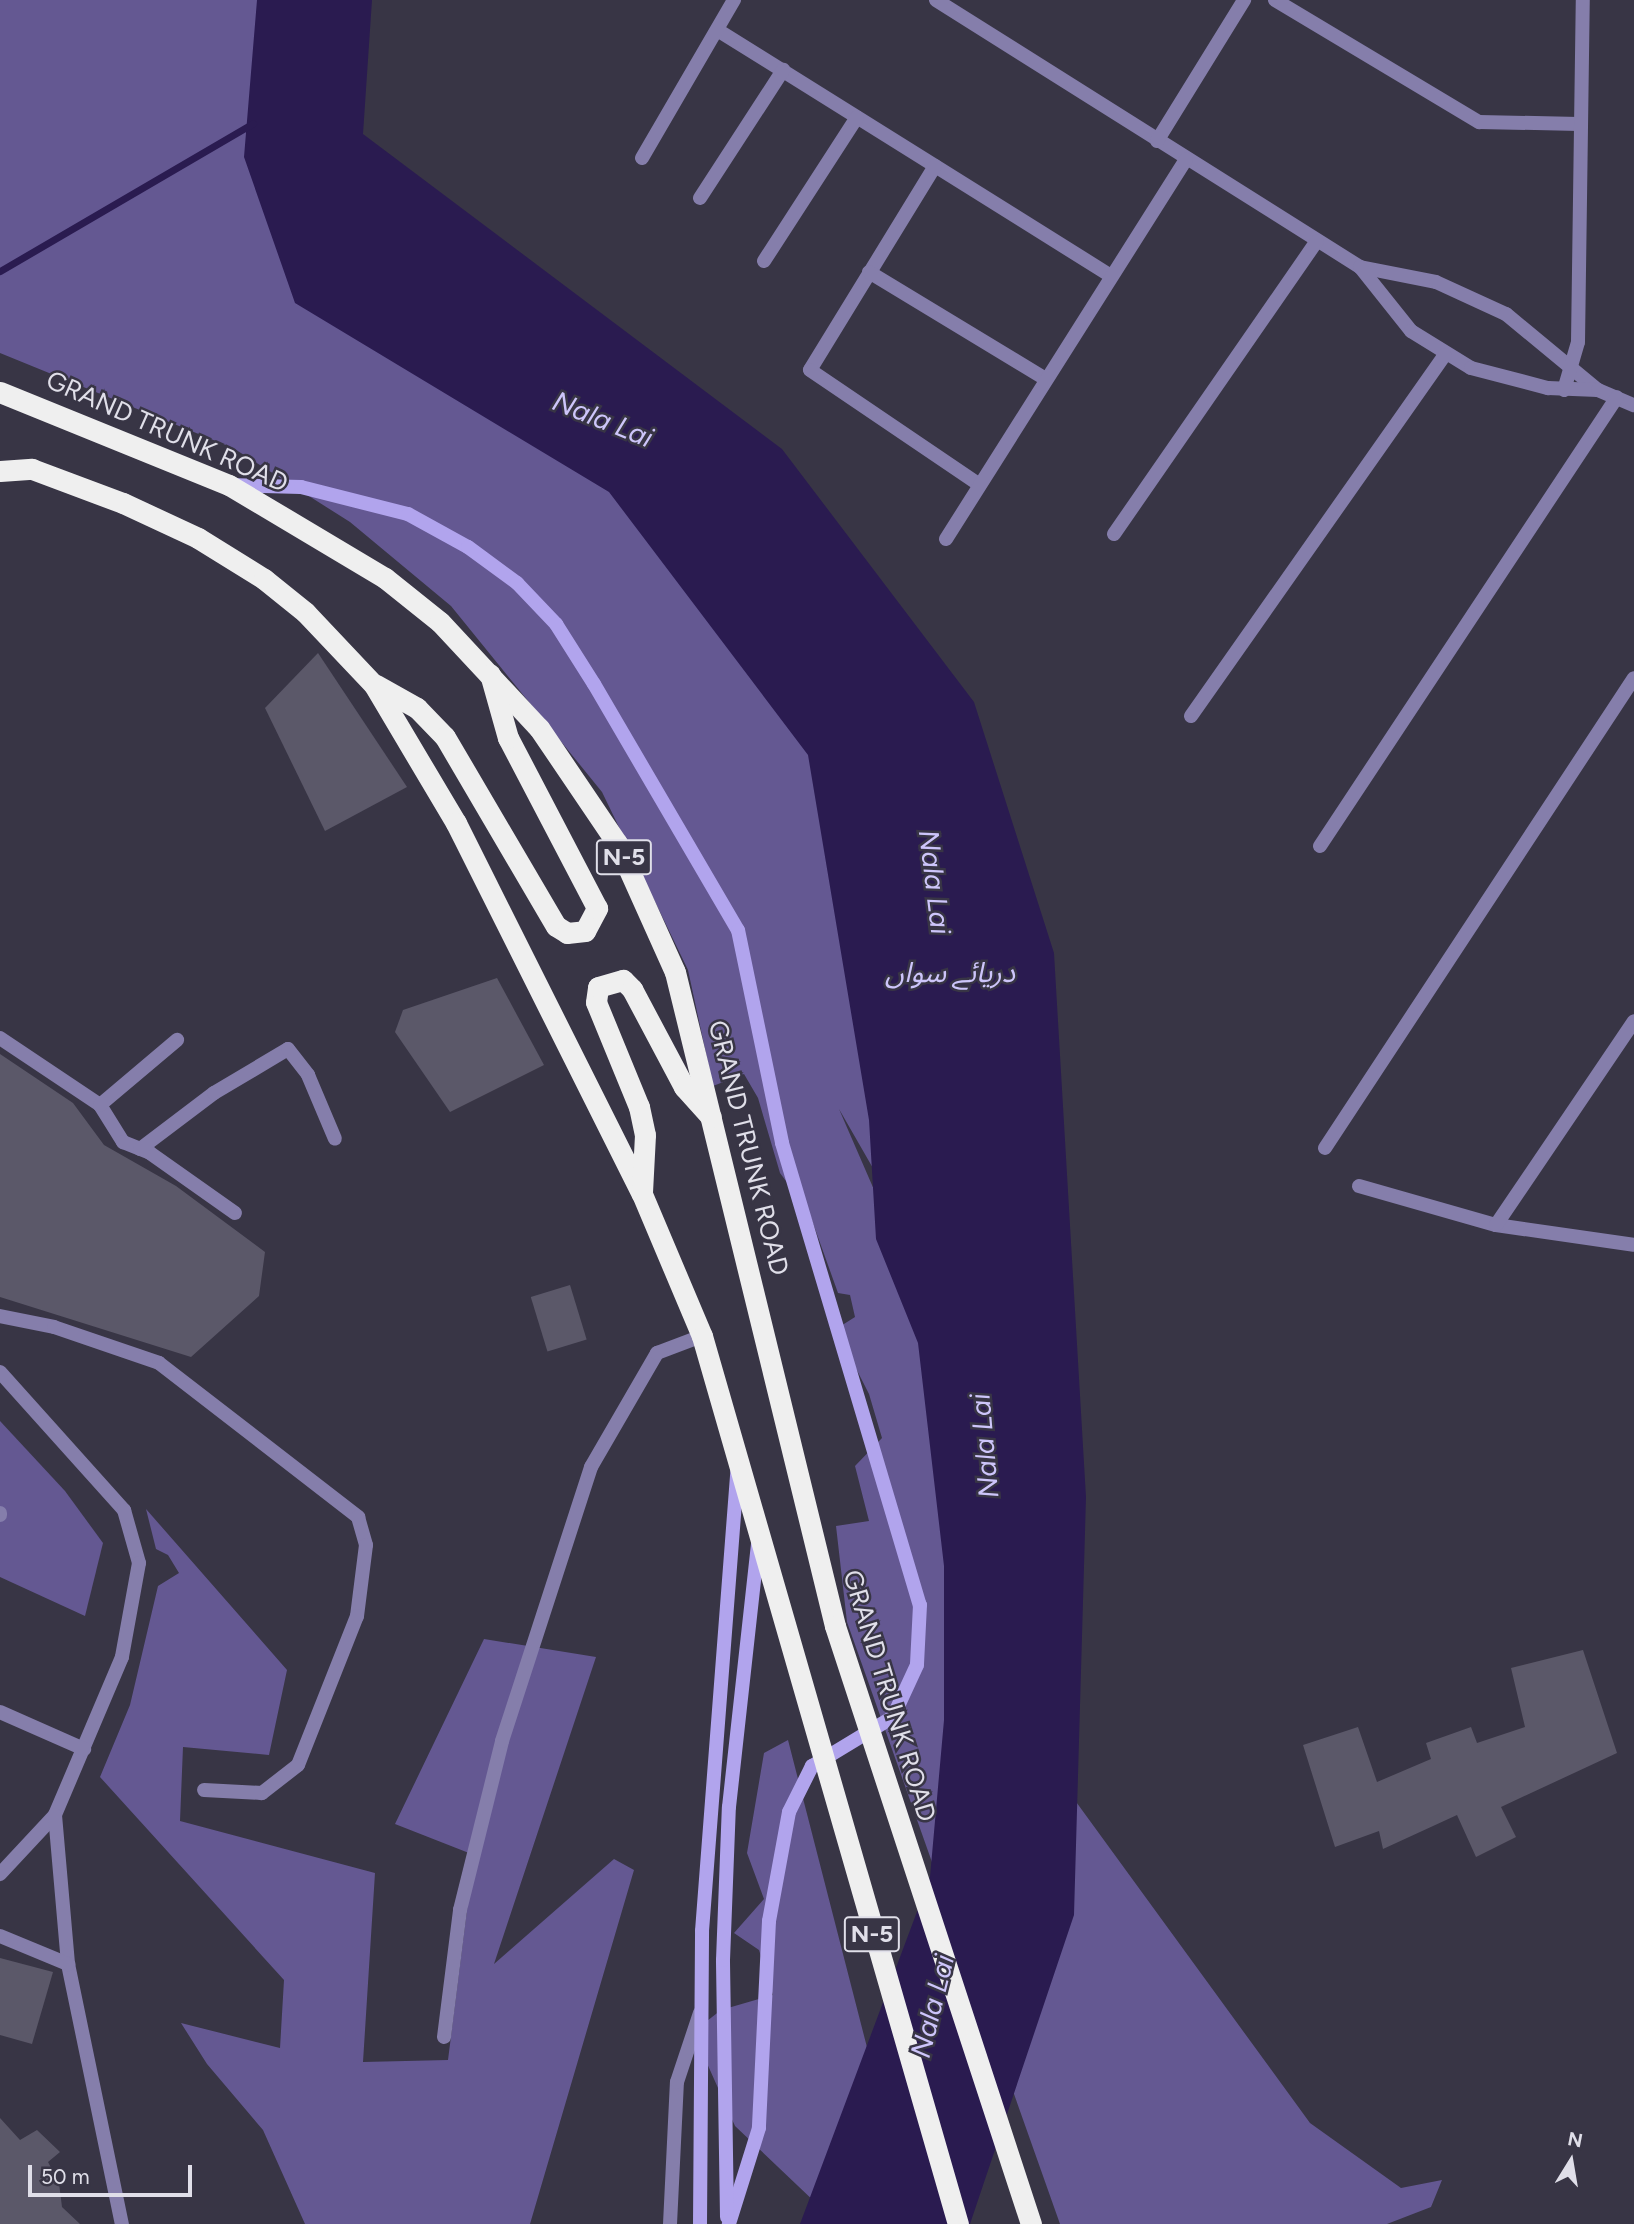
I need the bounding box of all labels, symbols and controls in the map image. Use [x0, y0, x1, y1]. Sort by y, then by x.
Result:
street label: GRAND TRUNK ROAD [41, 365, 293, 499]
water label: Nala Lai [548, 384, 658, 454]
water label: Nala Lai [912, 828, 958, 936]
road number: N-5 [594, 836, 654, 878]
water label: دریائے سواں [885, 955, 1015, 989]
street label: GRAND TRUNK ROAD [701, 1017, 795, 1279]
water label: Nala Lai [963, 1392, 1005, 1500]
street label: GRAND TRUNK ROAD [836, 1566, 942, 1826]
road number: N-5 [842, 1913, 902, 1954]
water label: Nala Lai [903, 1951, 961, 2061]
north arrow [1536, 2126, 1606, 2196]
text: N [1566, 2127, 1585, 2153]
scale bar [32, 2150, 196, 2194]
text: 50 m [41, 2164, 90, 2189]

